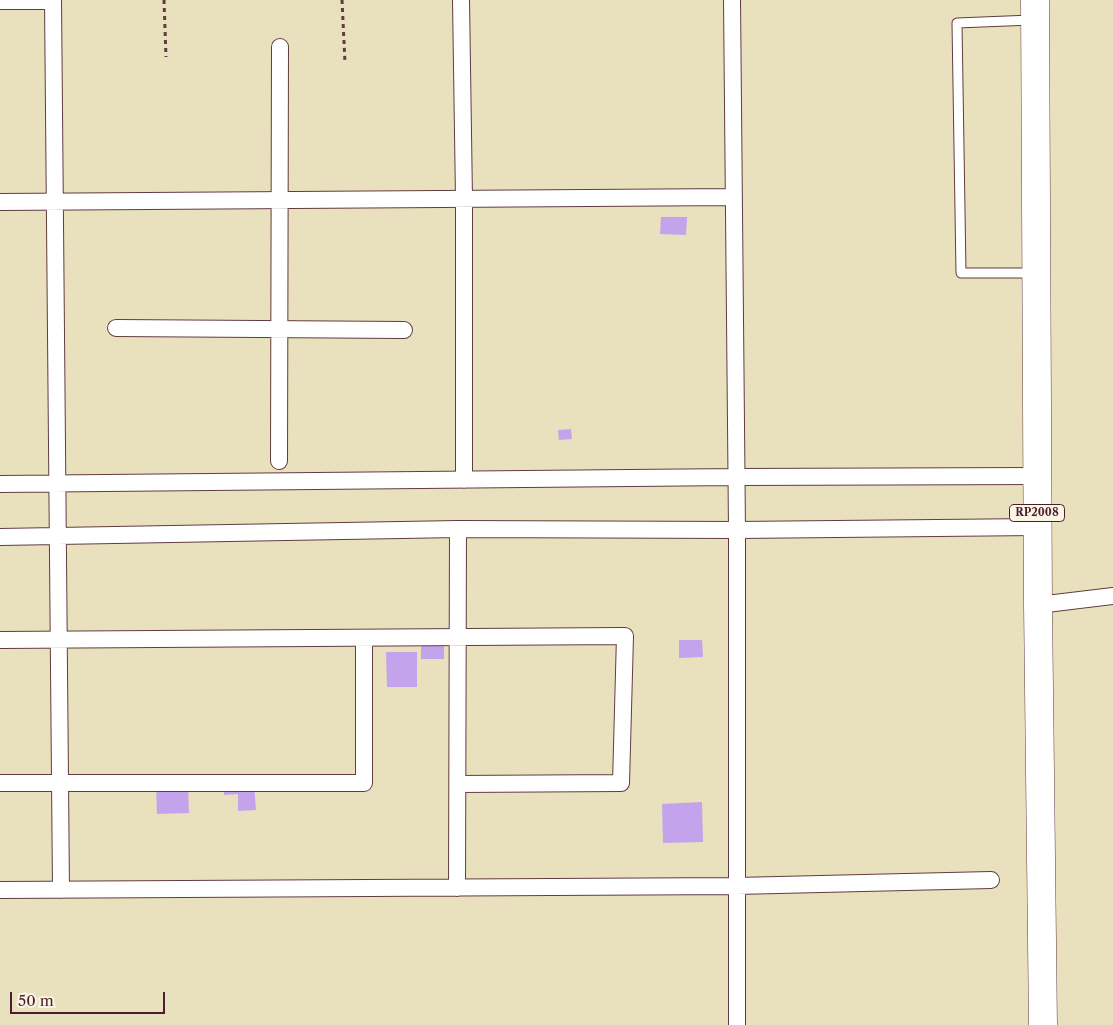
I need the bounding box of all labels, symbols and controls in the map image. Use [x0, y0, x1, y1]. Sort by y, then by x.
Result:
road number: RP2008 [1010, 504, 1064, 522]
scale bar [12, 982, 168, 1014]
text: 50 m [18, 991, 54, 1010]

